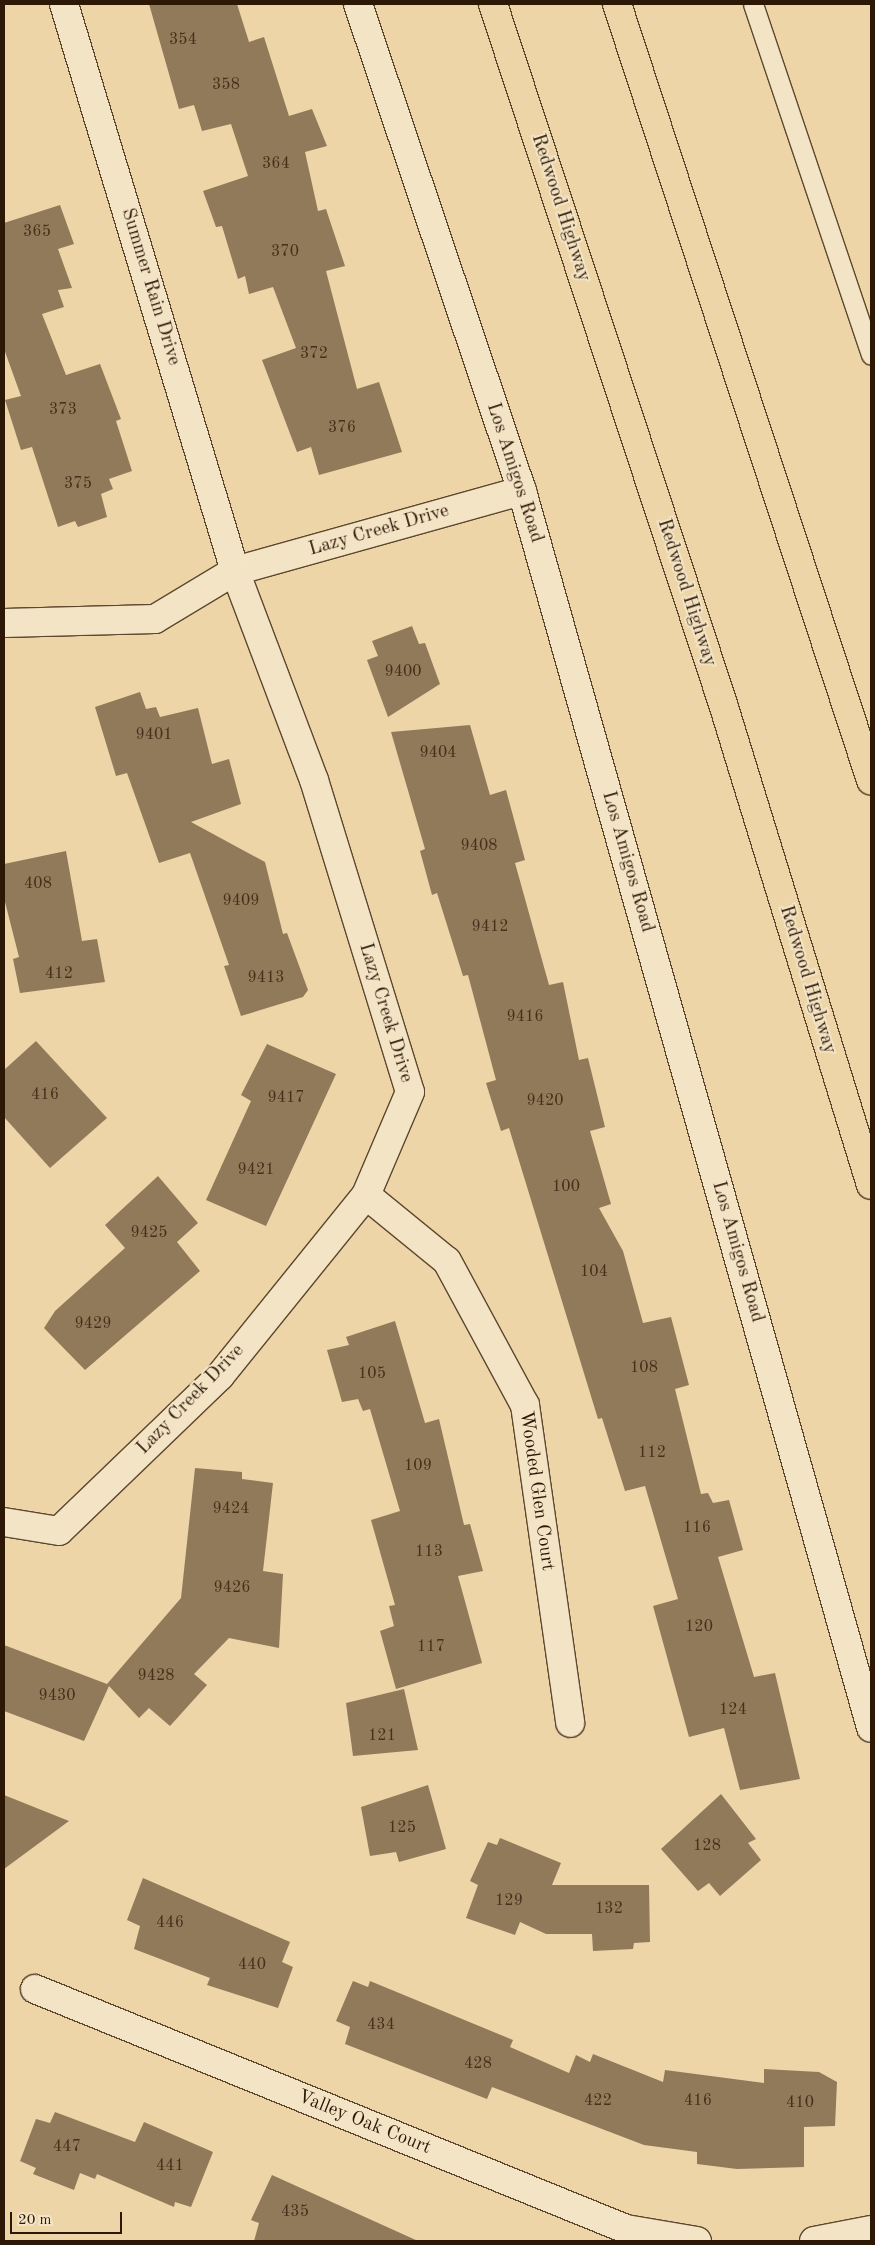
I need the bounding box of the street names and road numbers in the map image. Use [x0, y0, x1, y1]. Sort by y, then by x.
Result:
street label: Redwood Highway [525, 131, 595, 285]
street label: Summer Rain Drive [115, 206, 185, 368]
street label: Los Amigos Road [481, 400, 547, 546]
street label: Lazy Creek Drive [306, 500, 452, 562]
street label: Redwood Highway [651, 516, 721, 670]
street label: Los Amigos Road [596, 789, 658, 935]
street label: Redwood Highway [774, 903, 840, 1057]
street label: Lazy Creek Drive [353, 940, 417, 1086]
street label: Los Amigos Road [706, 1179, 768, 1325]
street label: Lazy Creek Drive [133, 1340, 249, 1460]
street label: Wooded Glen Court [514, 1410, 558, 1572]
street label: Valley Oak Court [294, 2086, 434, 2160]

